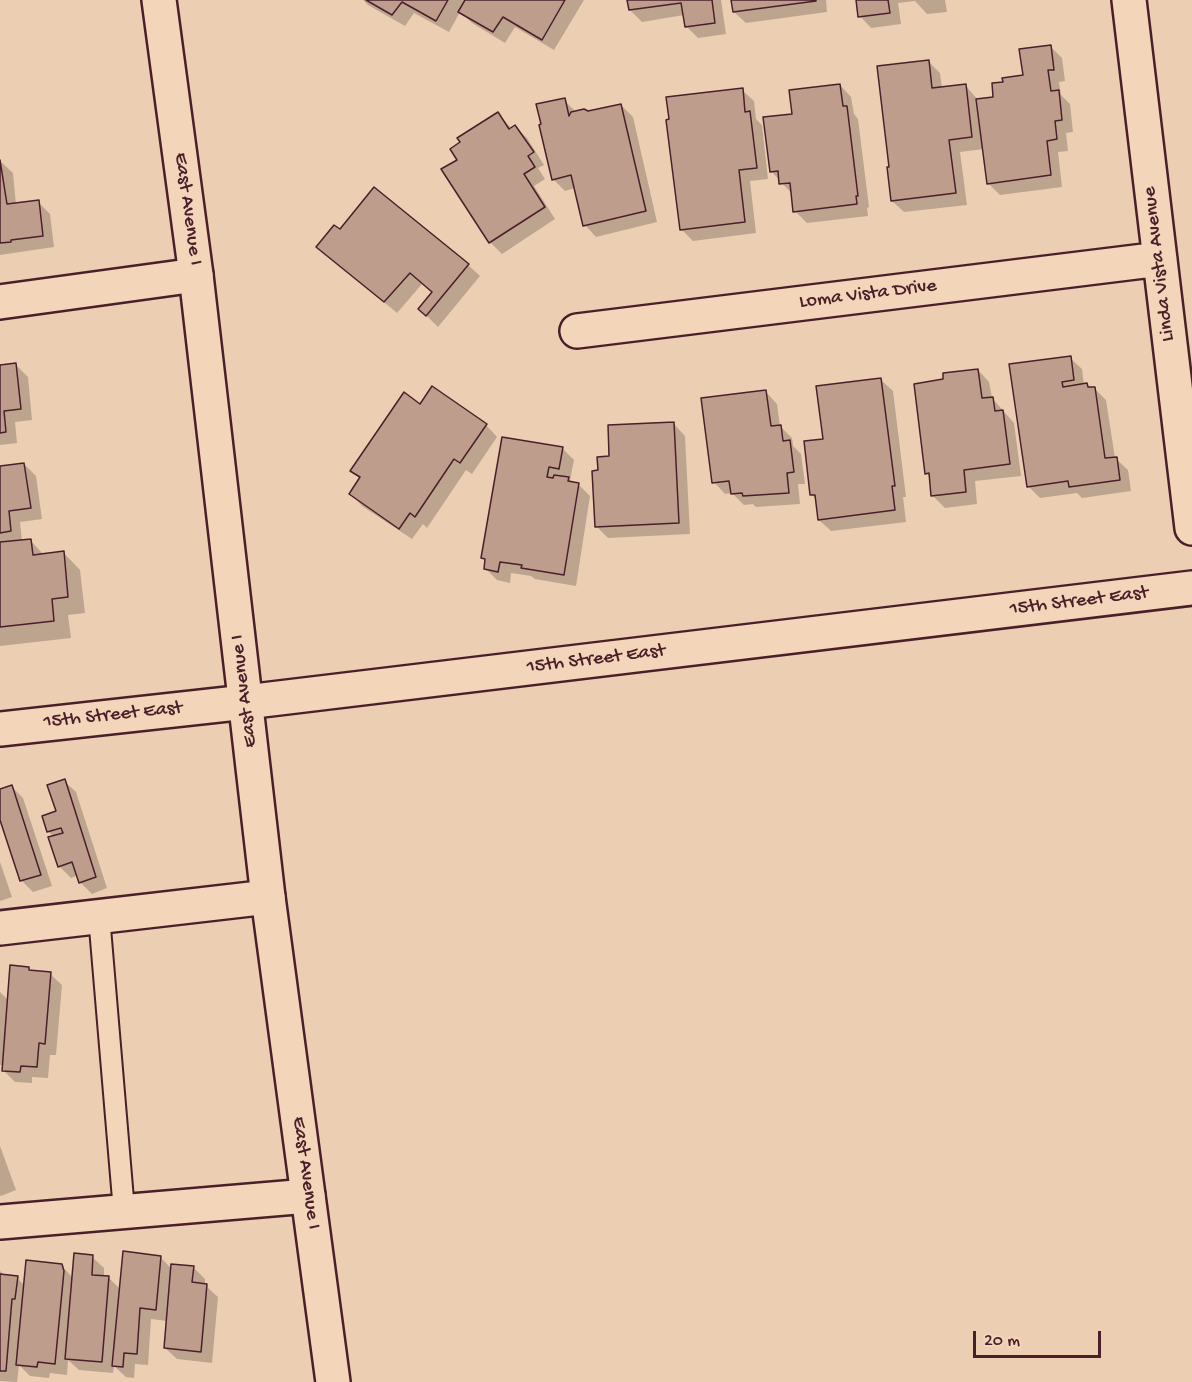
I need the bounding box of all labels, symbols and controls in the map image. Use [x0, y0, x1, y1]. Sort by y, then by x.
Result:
street label: East Avenue I [167, 151, 207, 267]
street label: Linda Vista Avenue [1139, 185, 1181, 343]
street label: Loma Vista Drive [798, 275, 938, 315]
street label: 15th Street East [1008, 582, 1150, 622]
street label: East Avenue I [226, 633, 264, 749]
street label: 15th Street East [525, 640, 667, 680]
street label: 15th Street East [42, 697, 184, 735]
street label: East Avenue I [285, 1115, 325, 1231]
scale bar [976, 1319, 1104, 1357]
text: 20 m [984, 1331, 1020, 1352]

